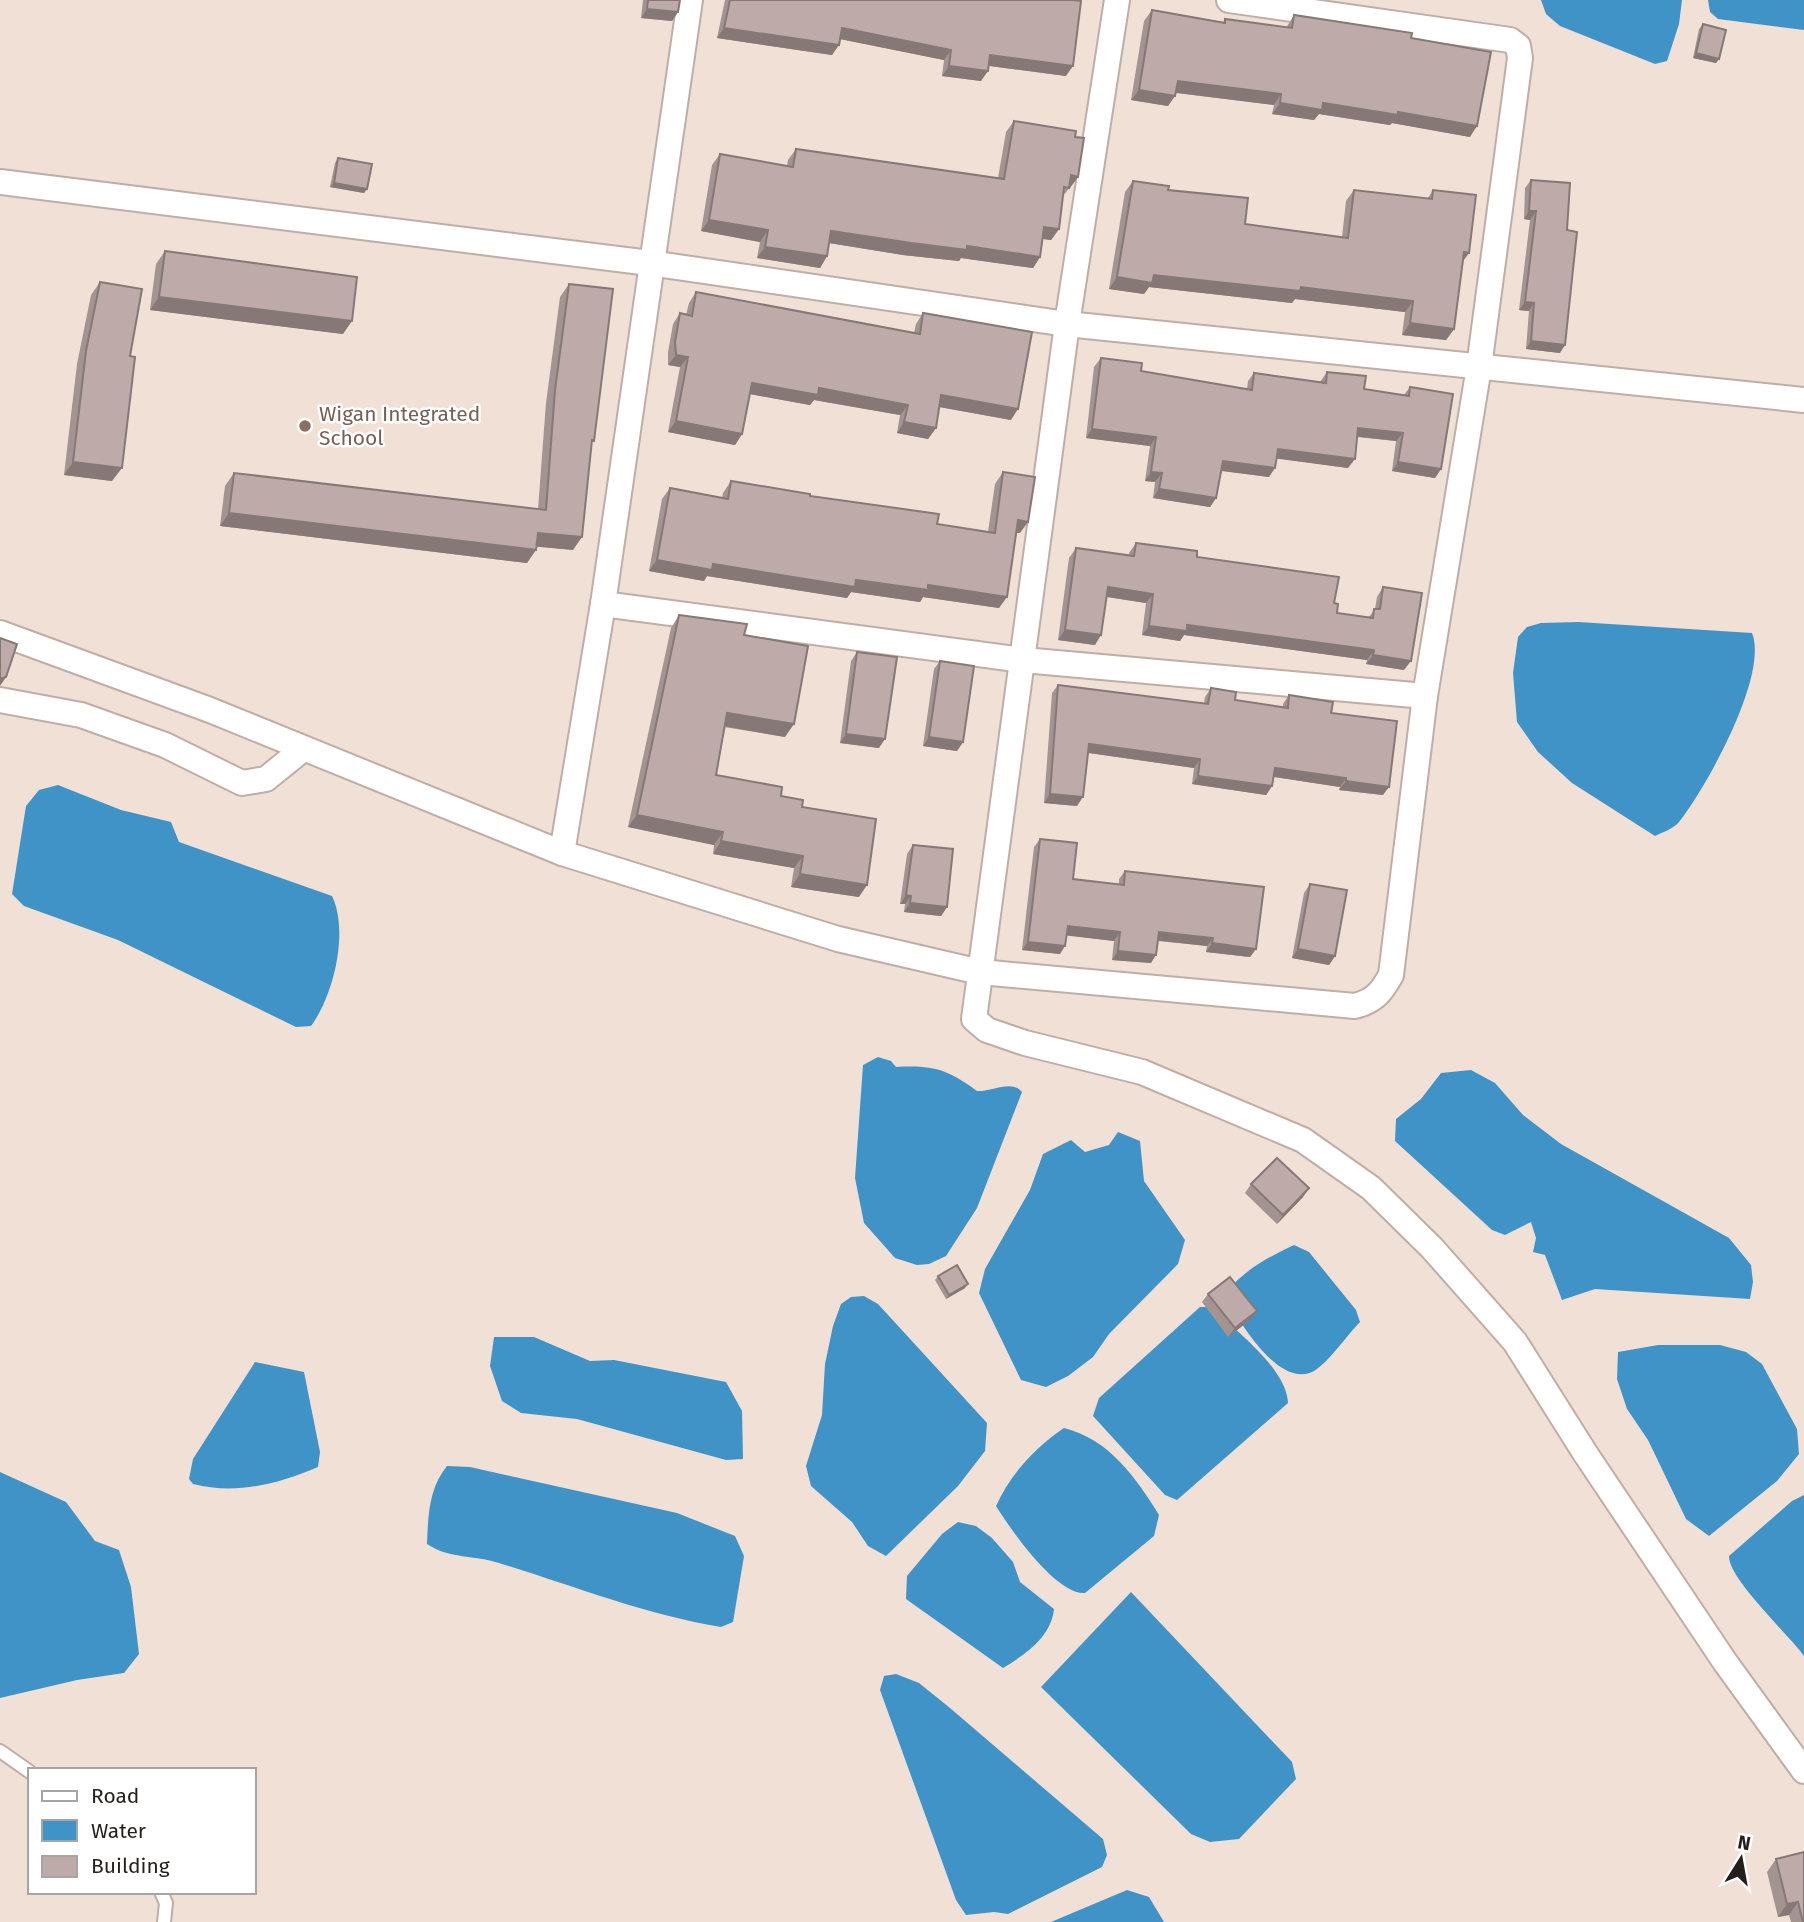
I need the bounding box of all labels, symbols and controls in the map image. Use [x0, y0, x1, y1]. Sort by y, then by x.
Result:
place label: Wigan Integrated School [319, 401, 480, 451]
marker: Wigan Integrated School [297, 418, 313, 434]
legend [28, 1768, 256, 1894]
text: Road [91, 1783, 139, 1809]
text: Water [91, 1818, 146, 1844]
north arrow [1706, 1824, 1776, 1894]
text: N [1736, 1830, 1753, 1855]
text: Building [91, 1853, 170, 1879]

